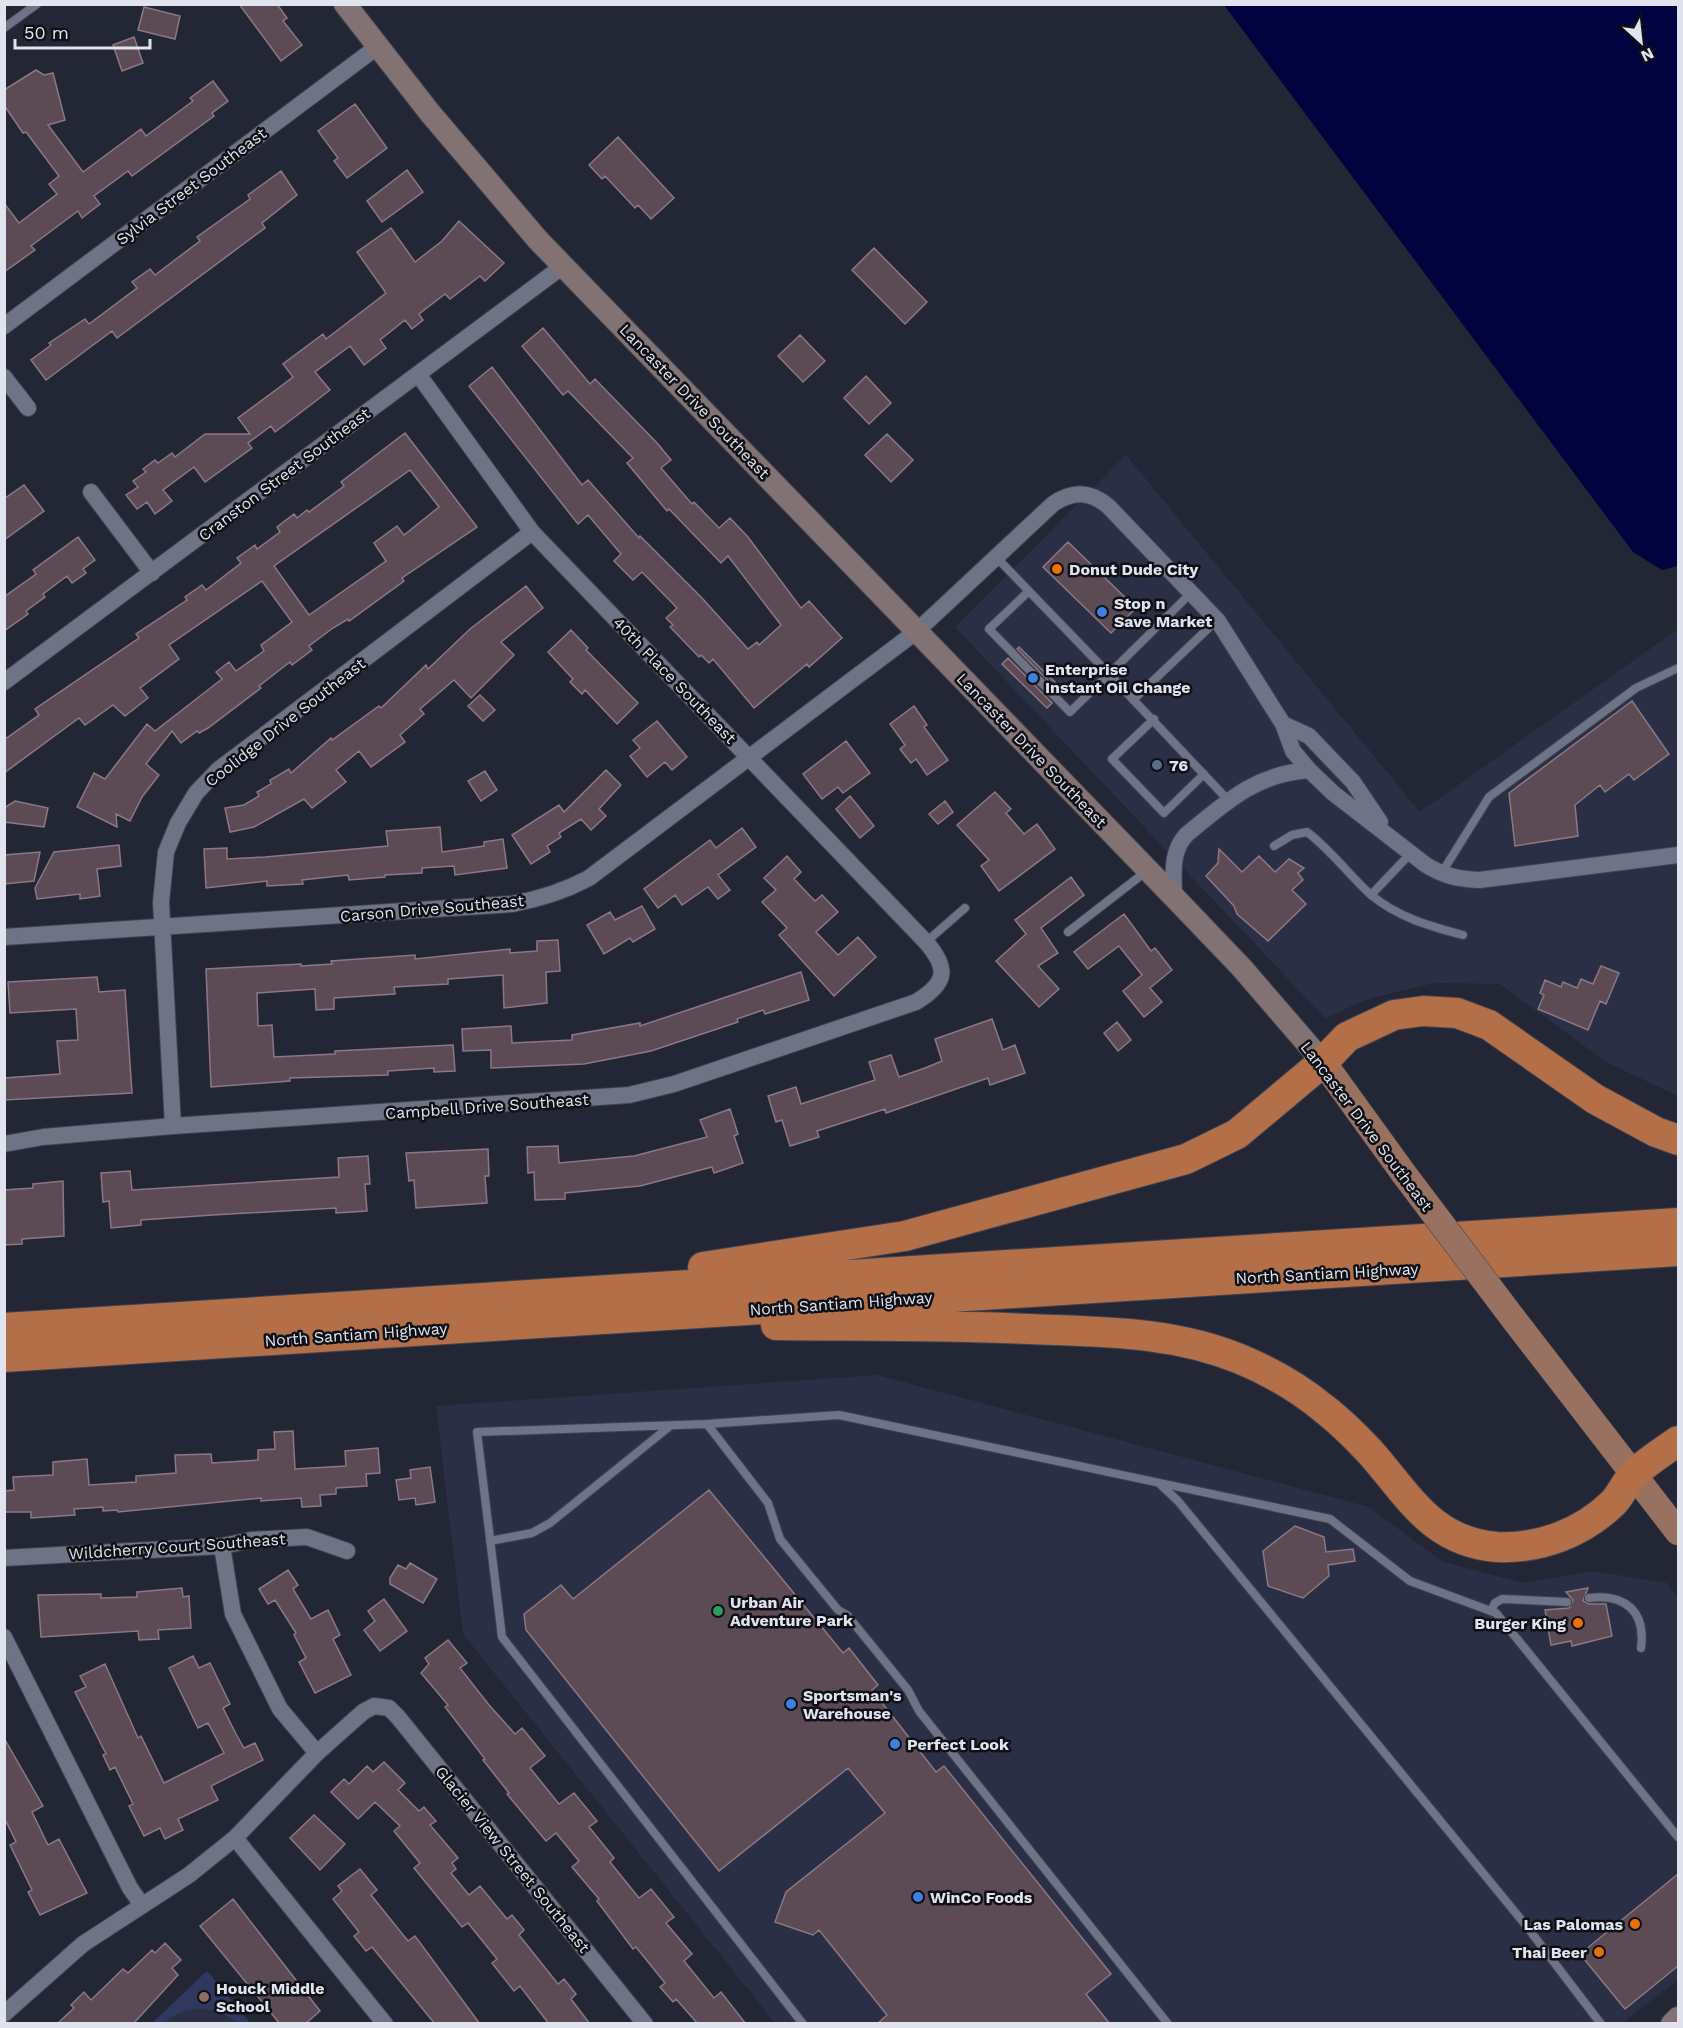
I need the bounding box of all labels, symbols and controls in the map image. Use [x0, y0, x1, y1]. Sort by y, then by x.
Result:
scale bar [15, 12, 150, 50]
north arrow [1611, 12, 1671, 72]
text: 50 m [24, 22, 69, 43]
text: N [1638, 44, 1657, 66]
street label: Sylvia Street Southeast [113, 124, 270, 249]
street label: Lancaster Drive Southeast [616, 320, 774, 483]
street label: Cranston Street Southeast [195, 404, 374, 545]
place label: Donut Dude City [1069, 560, 1199, 579]
marker: Donut Dude City [1050, 562, 1064, 576]
place label: Stop n Save Market [1114, 594, 1212, 631]
marker: Stop n Save Market [1095, 605, 1109, 619]
street label: 40th Place Southeast [609, 613, 740, 748]
street label: Coolidge Drive Southeast [202, 654, 369, 791]
place label: Enterprise Instant Oil Change [1045, 660, 1191, 697]
street label: Lancaster Drive Southeast [953, 669, 1111, 832]
marker: Enterprise Instant Oil Change [1026, 671, 1040, 685]
place label: 76 [1169, 756, 1188, 775]
marker: 76 [1150, 758, 1164, 772]
street label: Carson Drive Southeast [339, 891, 525, 926]
street label: Lancaster Drive Southeast [1297, 1038, 1437, 1215]
street label: Campbell Drive Southeast [384, 1090, 590, 1123]
street label: North Santiam Highway [1235, 1259, 1420, 1288]
street label: North Santiam Highway [749, 1288, 934, 1319]
street label: North Santiam Highway [264, 1319, 449, 1350]
street label: Wildcherry Court Southeast [68, 1529, 286, 1564]
place label: Urban Air Adventure Park [730, 1593, 853, 1630]
marker: Urban Air Adventure Park [711, 1604, 725, 1618]
place label: Burger King [1474, 1614, 1566, 1633]
marker: Burger King [1571, 1616, 1585, 1630]
place label: Sportsman's Warehouse [803, 1686, 902, 1723]
marker: Sportsman's Warehouse [784, 1697, 798, 1711]
place label: Perfect Look [907, 1735, 1009, 1754]
marker: Perfect Look [888, 1737, 902, 1751]
street label: Glacier View Street Southeast [431, 1762, 594, 1957]
place label: WinCo Foods [930, 1888, 1033, 1907]
marker: WinCo Foods [911, 1890, 925, 1904]
place label: Las Palomas [1523, 1915, 1623, 1934]
marker: Las Palomas [1628, 1917, 1642, 1931]
place label: Thai Beer [1512, 1943, 1587, 1962]
marker: Thai Beer [1592, 1945, 1606, 1959]
place label: Houck Middle School [216, 1979, 324, 2016]
marker: Houck Middle School [197, 1990, 211, 2004]

